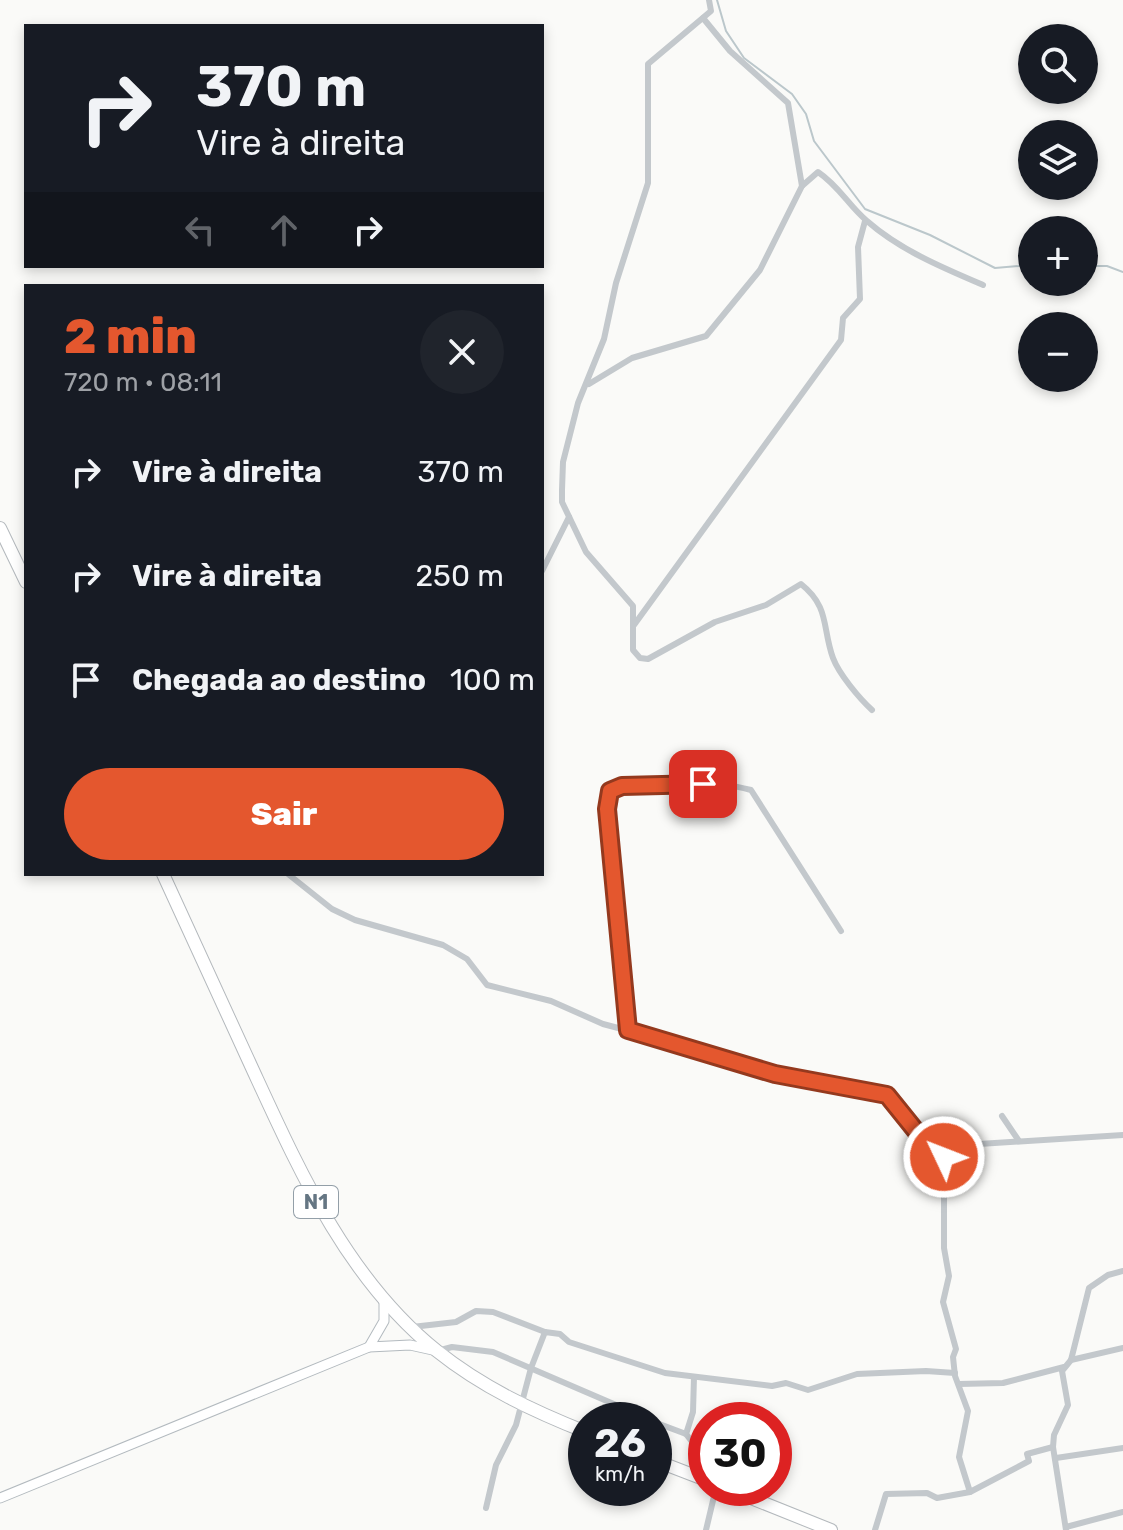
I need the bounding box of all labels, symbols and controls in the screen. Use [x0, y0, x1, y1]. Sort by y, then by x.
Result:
map controls [1018, 24, 1098, 392]
button: search [1018, 24, 1098, 104]
text: 370 m [196, 54, 366, 120]
icon: right [64, 56, 168, 160]
button: layers [1018, 120, 1098, 200]
text: Vire à direita [196, 121, 405, 164]
icon: left [178, 208, 222, 252]
icon: ahead [262, 208, 306, 252]
icon: right [346, 208, 390, 252]
button: + [1018, 216, 1098, 296]
text: 2 min [64, 308, 197, 365]
button: close [420, 310, 504, 394]
button: − [1018, 312, 1098, 392]
text: 720 m · 08:11 [64, 367, 222, 398]
icon: right [64, 450, 108, 494]
text: Vire à direita [132, 454, 322, 490]
text: 370 m [418, 454, 504, 490]
icon: right [64, 554, 108, 598]
text: Vire à direita [132, 558, 322, 594]
text: 250 m [416, 558, 504, 594]
icon: arrive [64, 658, 108, 702]
text: Chegada ao destino [132, 662, 426, 698]
text: 100 m [450, 662, 535, 698]
pin [669, 750, 737, 818]
icon: arrive [681, 762, 725, 806]
button: Sair [64, 768, 504, 860]
position arrow [902, 1115, 986, 1199]
road number: N1 [294, 1186, 338, 1218]
speed limit sign: 30 [688, 1402, 792, 1506]
text: 26 [594, 1420, 646, 1467]
text: km/h [595, 1462, 645, 1486]

